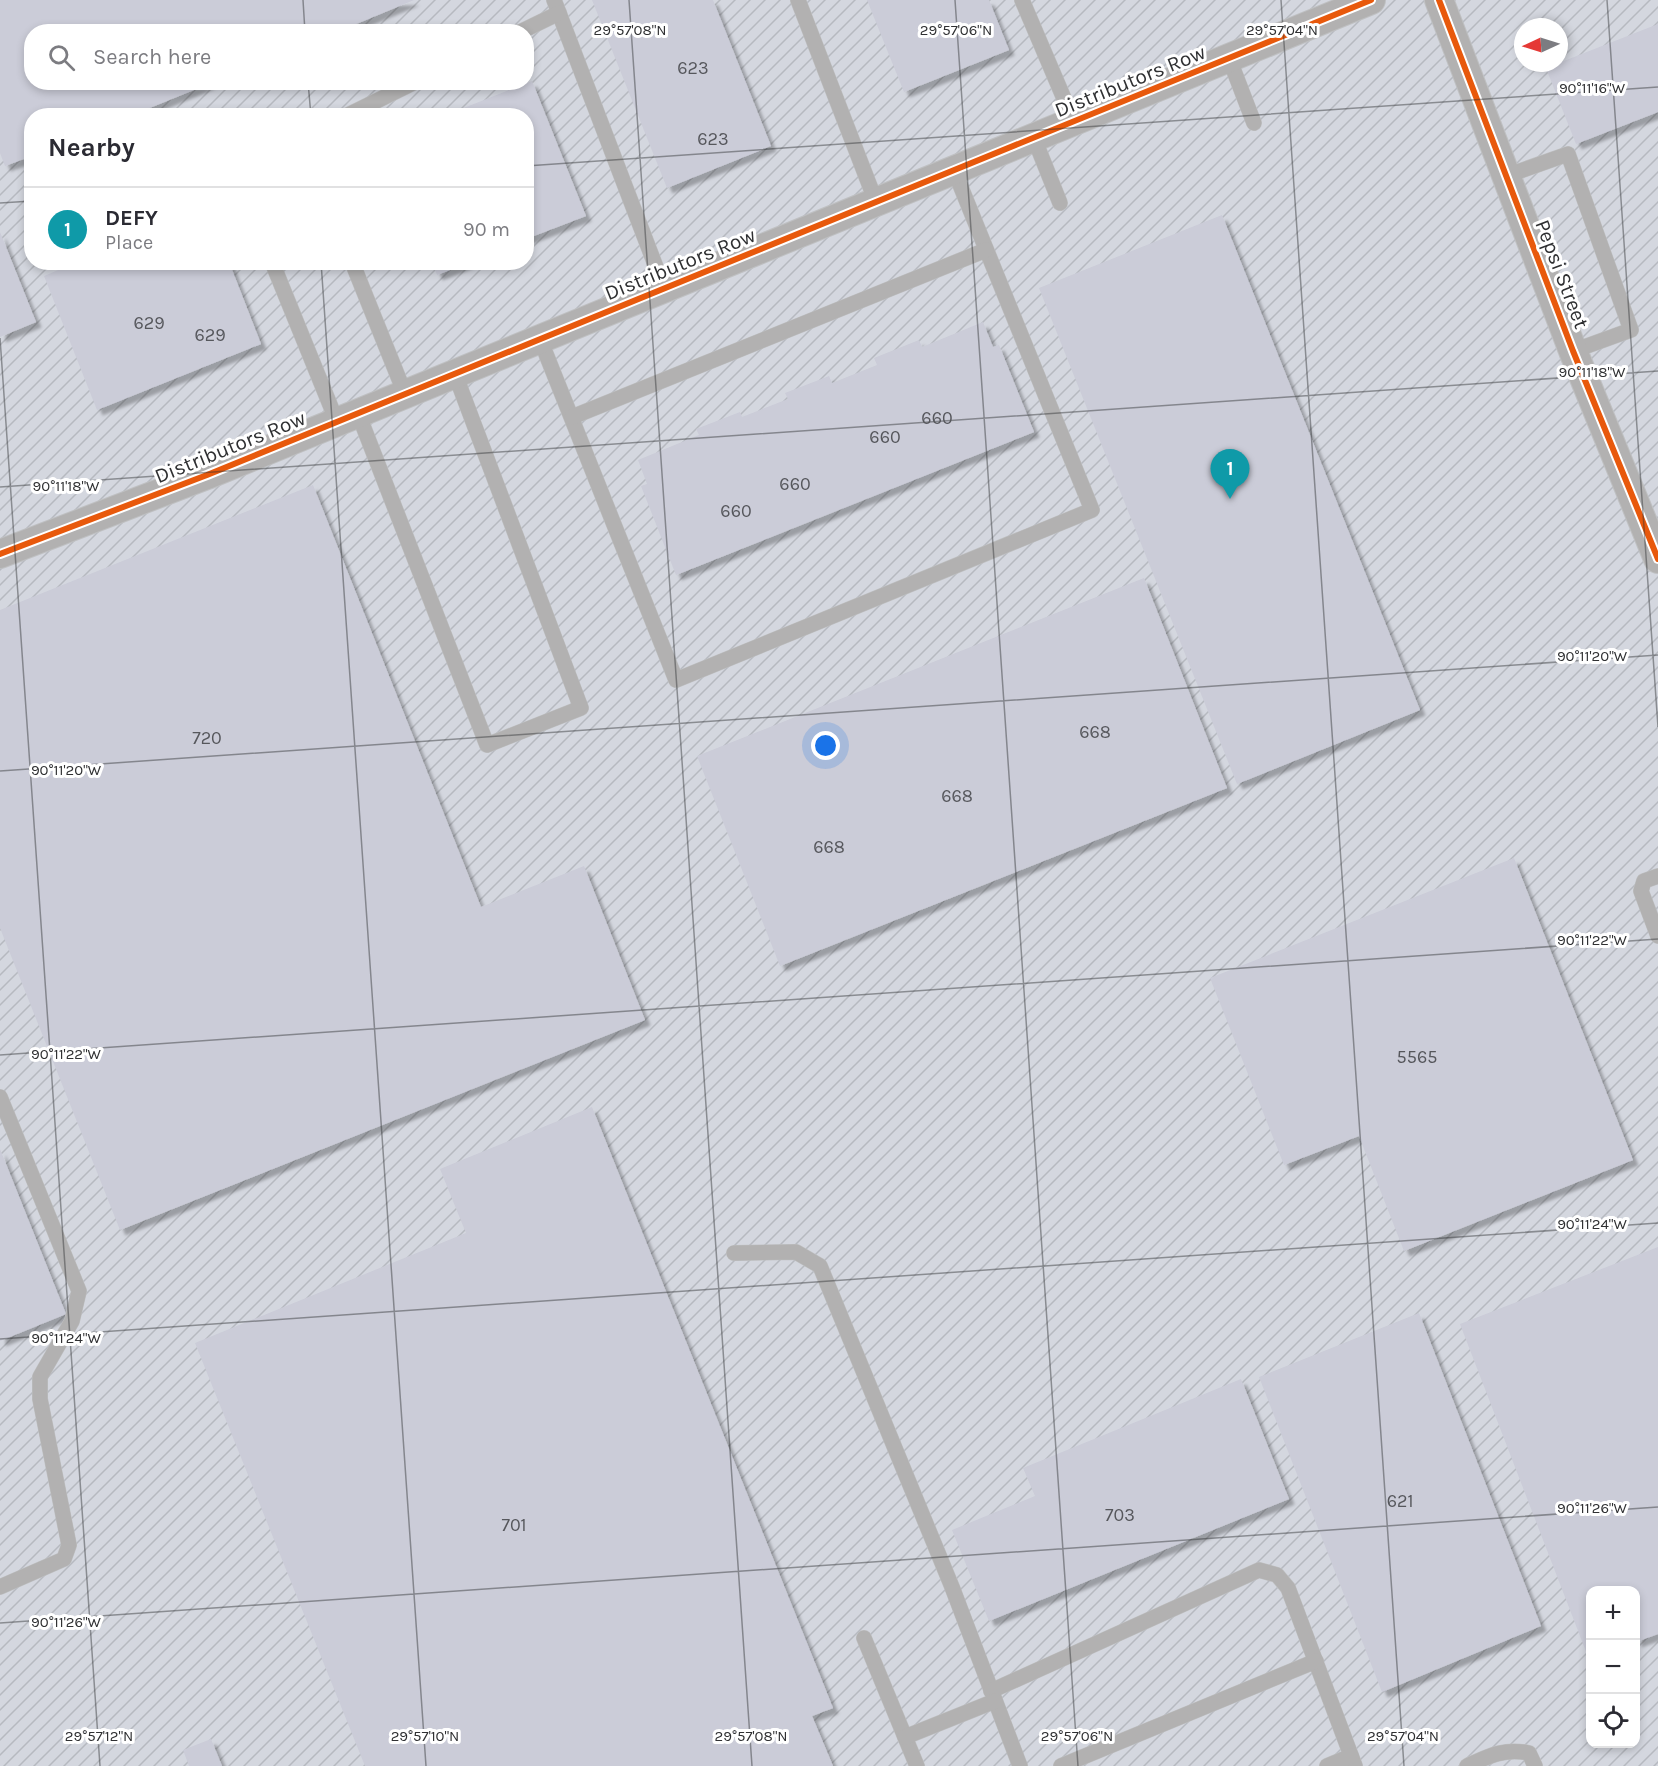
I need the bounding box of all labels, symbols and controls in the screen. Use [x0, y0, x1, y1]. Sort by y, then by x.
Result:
north arrow [1514, 18, 1568, 72]
text: 29°57'08"N [594, 21, 667, 39]
text: 29°57'06"N [920, 21, 992, 39]
text: 29°57'04"N [1246, 21, 1318, 39]
search box [24, 24, 534, 90]
street label: Distributors Row [1051, 40, 1209, 122]
icon: search [45, 41, 78, 74]
text: Search here [93, 44, 211, 70]
house number: 623 [677, 57, 709, 79]
text: 90°11'16"W [1559, 79, 1626, 97]
house number: 623 [697, 128, 729, 150]
text: Nearby [48, 132, 135, 163]
text: DEFY [105, 205, 158, 231]
street label: Pepsi Street [1530, 216, 1594, 332]
text: 1 [64, 218, 71, 241]
text: 90 m [463, 218, 510, 241]
street label: Distributors Row [601, 223, 759, 305]
text: Place [105, 231, 153, 254]
house number: 629 [133, 312, 165, 334]
house number: 629 [194, 324, 226, 346]
text: 90°11'18"W [1559, 363, 1626, 381]
street label: Distributors Row [151, 406, 309, 488]
house number: 660 [921, 407, 953, 429]
house number: 660 [869, 426, 901, 448]
pin: 1 [1210, 450, 1250, 499]
house number: 660 [779, 473, 811, 495]
text: 90°11'18"W [33, 477, 100, 495]
house number: 660 [720, 500, 752, 522]
text: 90°11'20"W [1557, 647, 1628, 665]
house number: 668 [1079, 721, 1111, 743]
house number: 720 [192, 727, 222, 749]
your location [811, 731, 840, 760]
text: 90°11'20"W [31, 761, 102, 779]
house number: 668 [941, 785, 973, 807]
house number: 668 [813, 836, 845, 858]
text: 90°11'22"W [1557, 931, 1628, 949]
text: 90°11'22"W [31, 1045, 102, 1063]
house number: 5565 [1397, 1046, 1437, 1068]
text: 90°11'24"W [1557, 1215, 1627, 1233]
text: 90°11'24"W [31, 1329, 101, 1347]
house number: 621 [1387, 1490, 1413, 1512]
text: 90°11'26"W [1557, 1499, 1628, 1517]
house number: 703 [1105, 1504, 1135, 1526]
house number: 701 [501, 1514, 527, 1536]
map controls [1586, 1586, 1640, 1748]
button: + [1586, 1586, 1640, 1640]
text: 90°11'26"W [31, 1613, 102, 1631]
button: − [1586, 1640, 1640, 1694]
button: locate [1586, 1694, 1640, 1748]
text: 29°57'12"N [65, 1727, 133, 1745]
text: 29°57'10"N [391, 1727, 459, 1745]
text: 29°57'08"N [715, 1727, 788, 1745]
text: 29°57'06"N [1041, 1727, 1113, 1745]
text: 29°57'04"N [1367, 1727, 1439, 1745]

